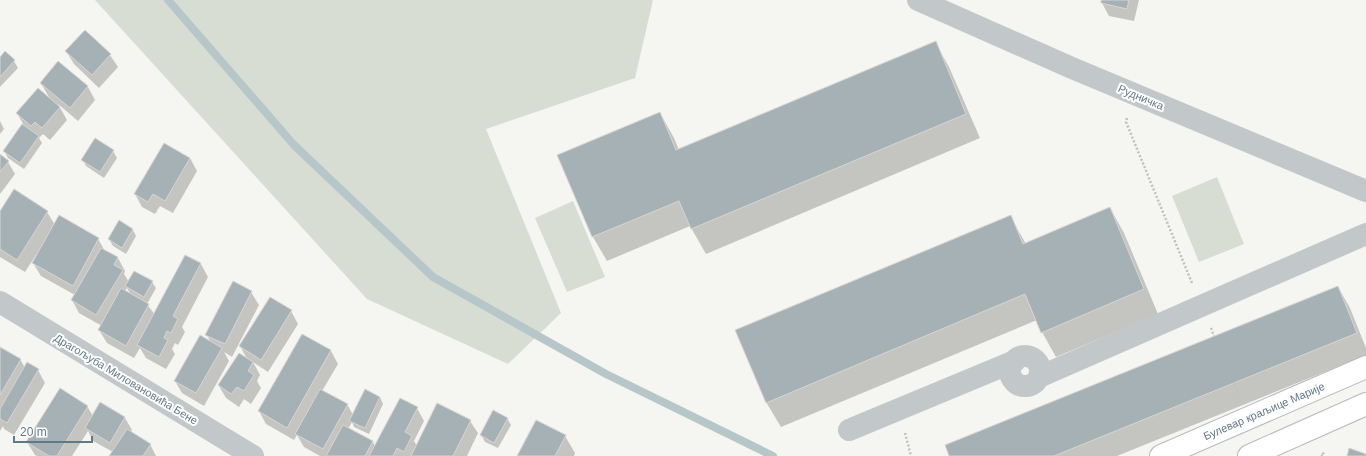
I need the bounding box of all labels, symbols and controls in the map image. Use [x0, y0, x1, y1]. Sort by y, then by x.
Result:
street label: Рудничка [1117, 82, 1166, 112]
street label: Драгољуба Миловановића Бене [52, 331, 200, 427]
street label: Булевар краљице Марије [1202, 380, 1326, 442]
scale bar [14, 418, 92, 444]
text: 20 m [20, 425, 47, 439]

